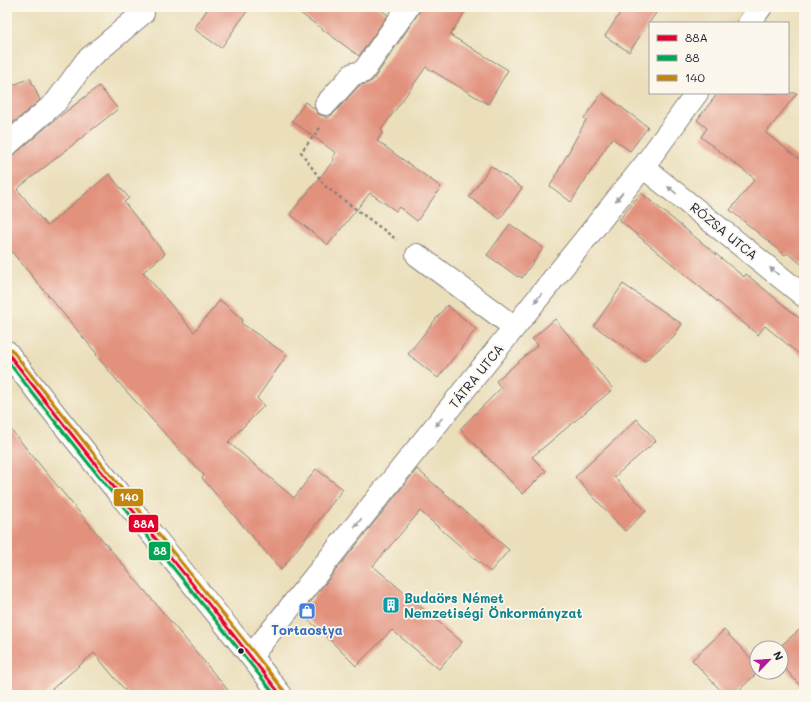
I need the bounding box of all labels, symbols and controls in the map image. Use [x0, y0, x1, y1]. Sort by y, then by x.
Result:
legend [649, 22, 789, 94]
text: 88A [685, 29, 708, 45]
text: 88 [685, 49, 700, 65]
text: 140 [685, 69, 705, 85]
one-way arrow [667, 185, 678, 194]
one-way arrow [615, 191, 623, 202]
street label: RÓZSA UTCA [687, 198, 762, 263]
one-way arrow [768, 267, 779, 276]
one-way arrow [533, 293, 542, 304]
street label: TÁTRA UTCA [445, 340, 507, 411]
one-way arrow [435, 416, 443, 427]
line badge: 140 [113, 488, 144, 507]
text: 140 [120, 489, 138, 504]
line badge: 88A [128, 514, 159, 533]
text: 88A [133, 516, 155, 531]
one-way arrow [354, 518, 362, 529]
line badge: 88 [148, 541, 171, 561]
text: 88 [153, 543, 167, 558]
place label: Budaörs Német Nemzetiségi Önkormányzat [404, 589, 582, 622]
building icon: Budaörs Német Nemzetiségi Önkormányzat [381, 595, 401, 615]
shop icon: Tortaostya [297, 601, 317, 621]
place label: Tortaostya [271, 621, 343, 639]
north arrow [749, 640, 789, 680]
unlabelled marker [236, 646, 246, 656]
text: N [770, 649, 787, 663]

